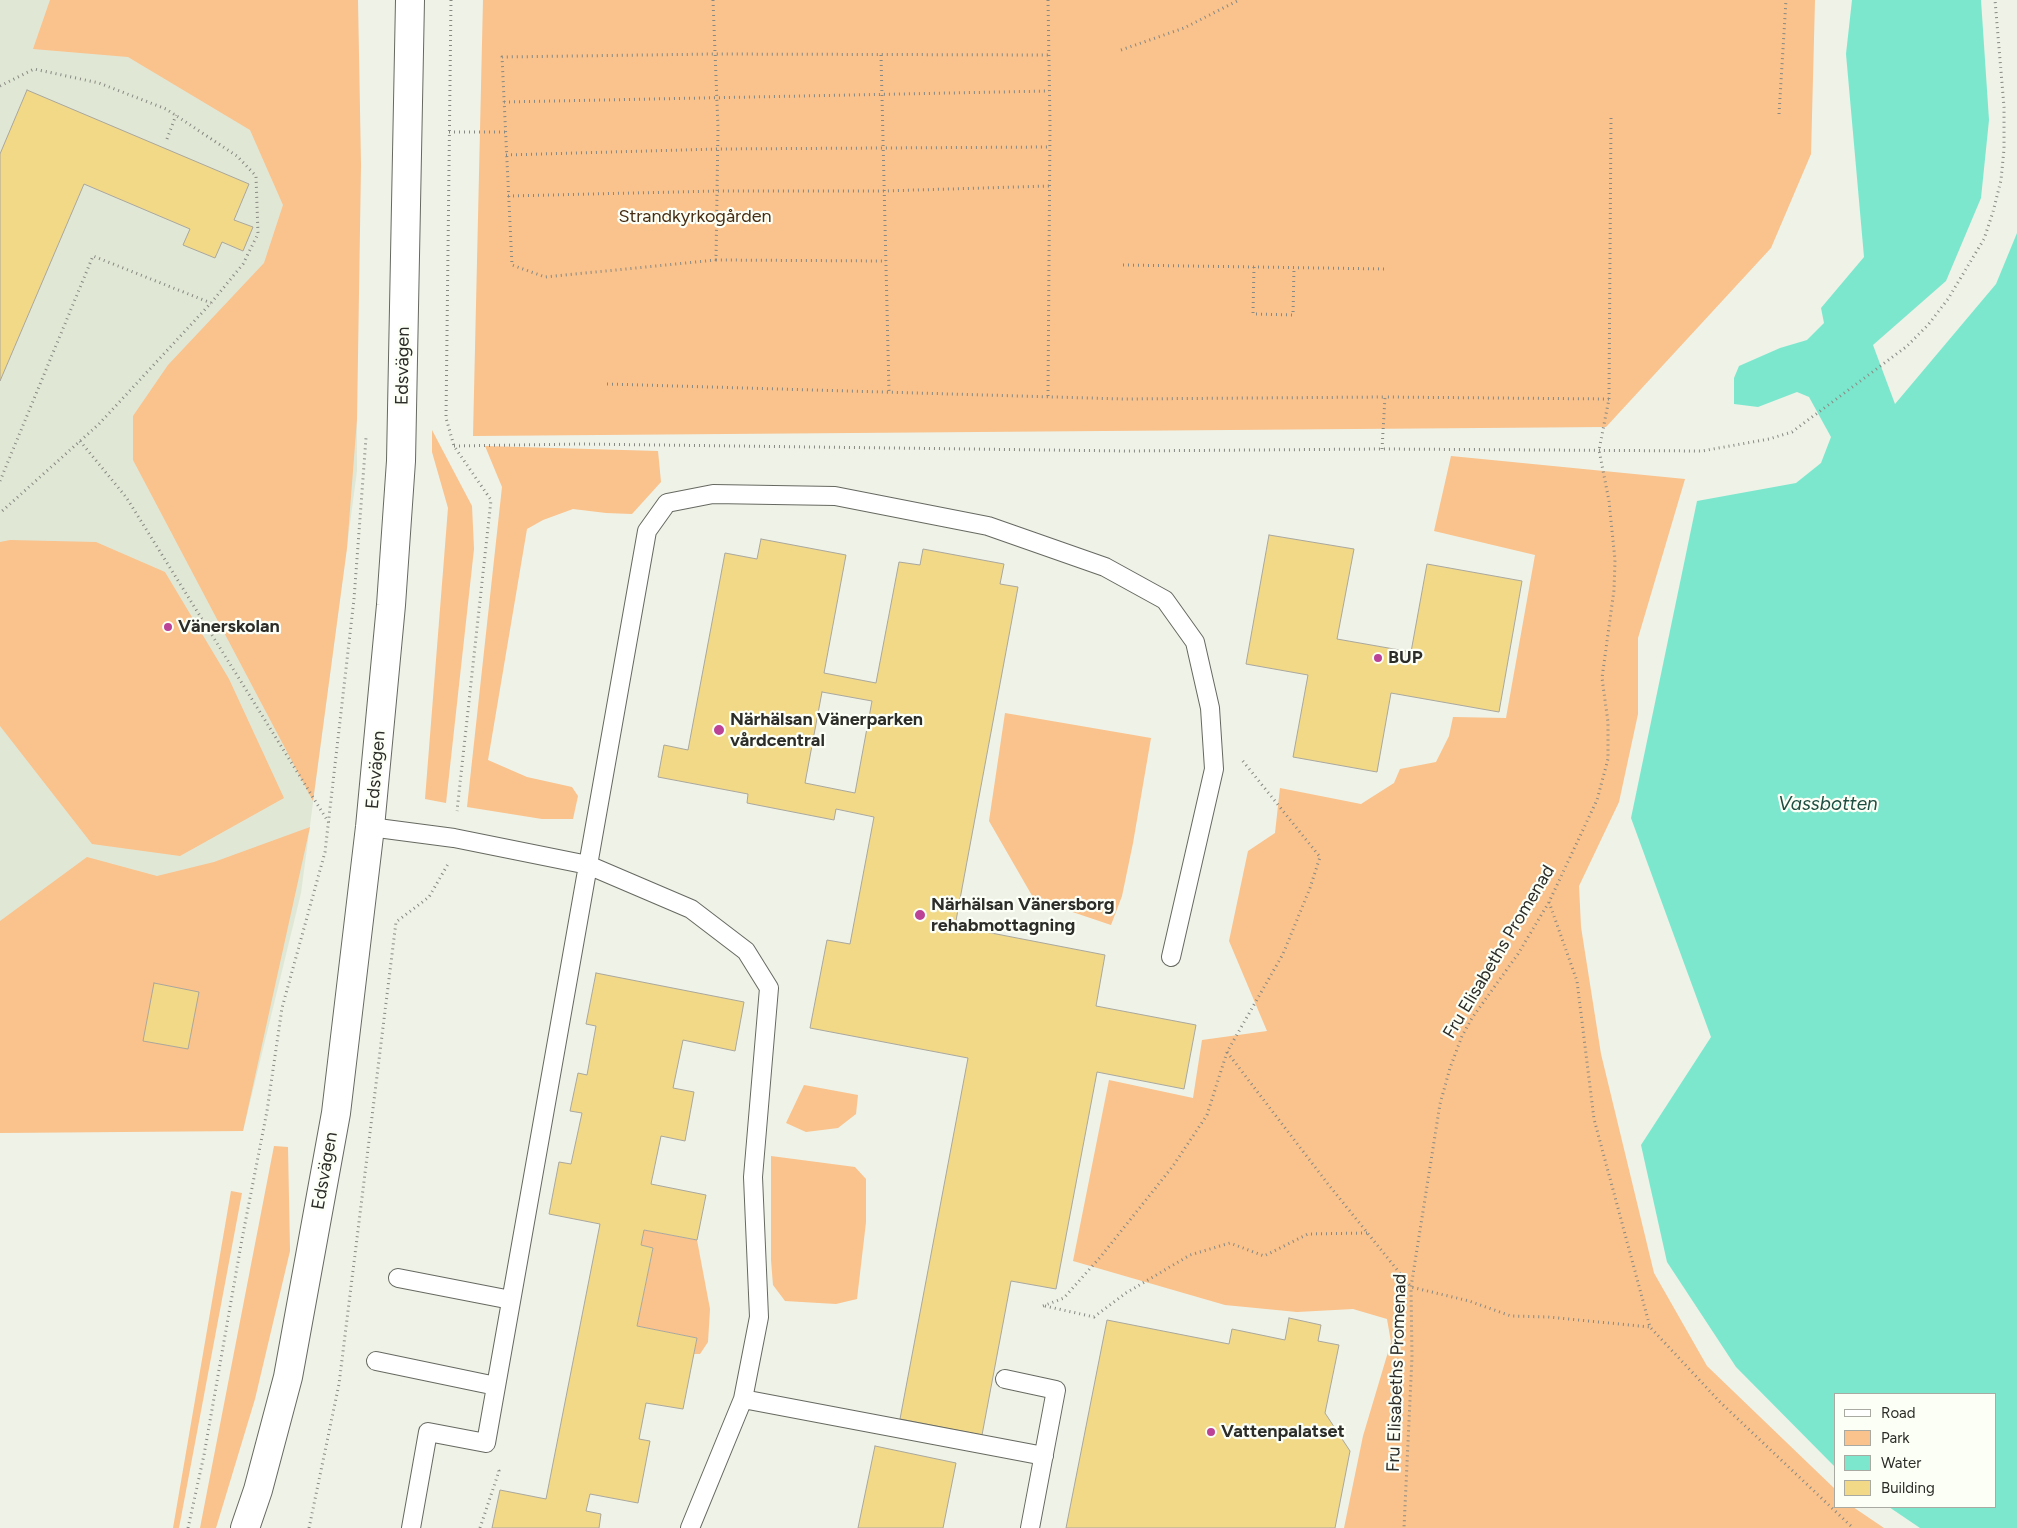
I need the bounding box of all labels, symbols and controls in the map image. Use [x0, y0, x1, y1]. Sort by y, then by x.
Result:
park label: Strandkyrkogården [618, 206, 772, 228]
street label: Edsvägen [392, 327, 414, 405]
place label: Vänerskolan [178, 616, 280, 638]
marker: Vänerskolan [162, 621, 174, 633]
place label: BUP [1388, 647, 1423, 669]
marker: BUP [1372, 652, 1384, 664]
place label: Närhälsan Vänerparken vårdcentral [730, 709, 923, 752]
marker: Närhälsan Vänerparken vårdcentral [712, 723, 726, 737]
street label: Edsvägen [362, 730, 390, 810]
water label: Vassbotten [1778, 793, 1878, 815]
street label: Fru Elisabeths Promenad [1439, 861, 1559, 1043]
place label: Närhälsan Vänersborg rehabmottagning [931, 894, 1115, 936]
marker: Närhälsan Vänersborg rehabmottagning [913, 908, 927, 922]
street label: Edsvägen [308, 1130, 342, 1212]
street label: Fru Elisabeths Promenad [1383, 1273, 1411, 1473]
legend [1834, 1393, 1997, 1508]
text: Road [1881, 1404, 1916, 1422]
place label: Vattenpalatset [1221, 1421, 1345, 1443]
marker: Vattenpalatset [1205, 1426, 1217, 1438]
text: Park [1881, 1429, 1910, 1447]
text: Water [1881, 1454, 1921, 1472]
text: Building [1881, 1479, 1935, 1497]

